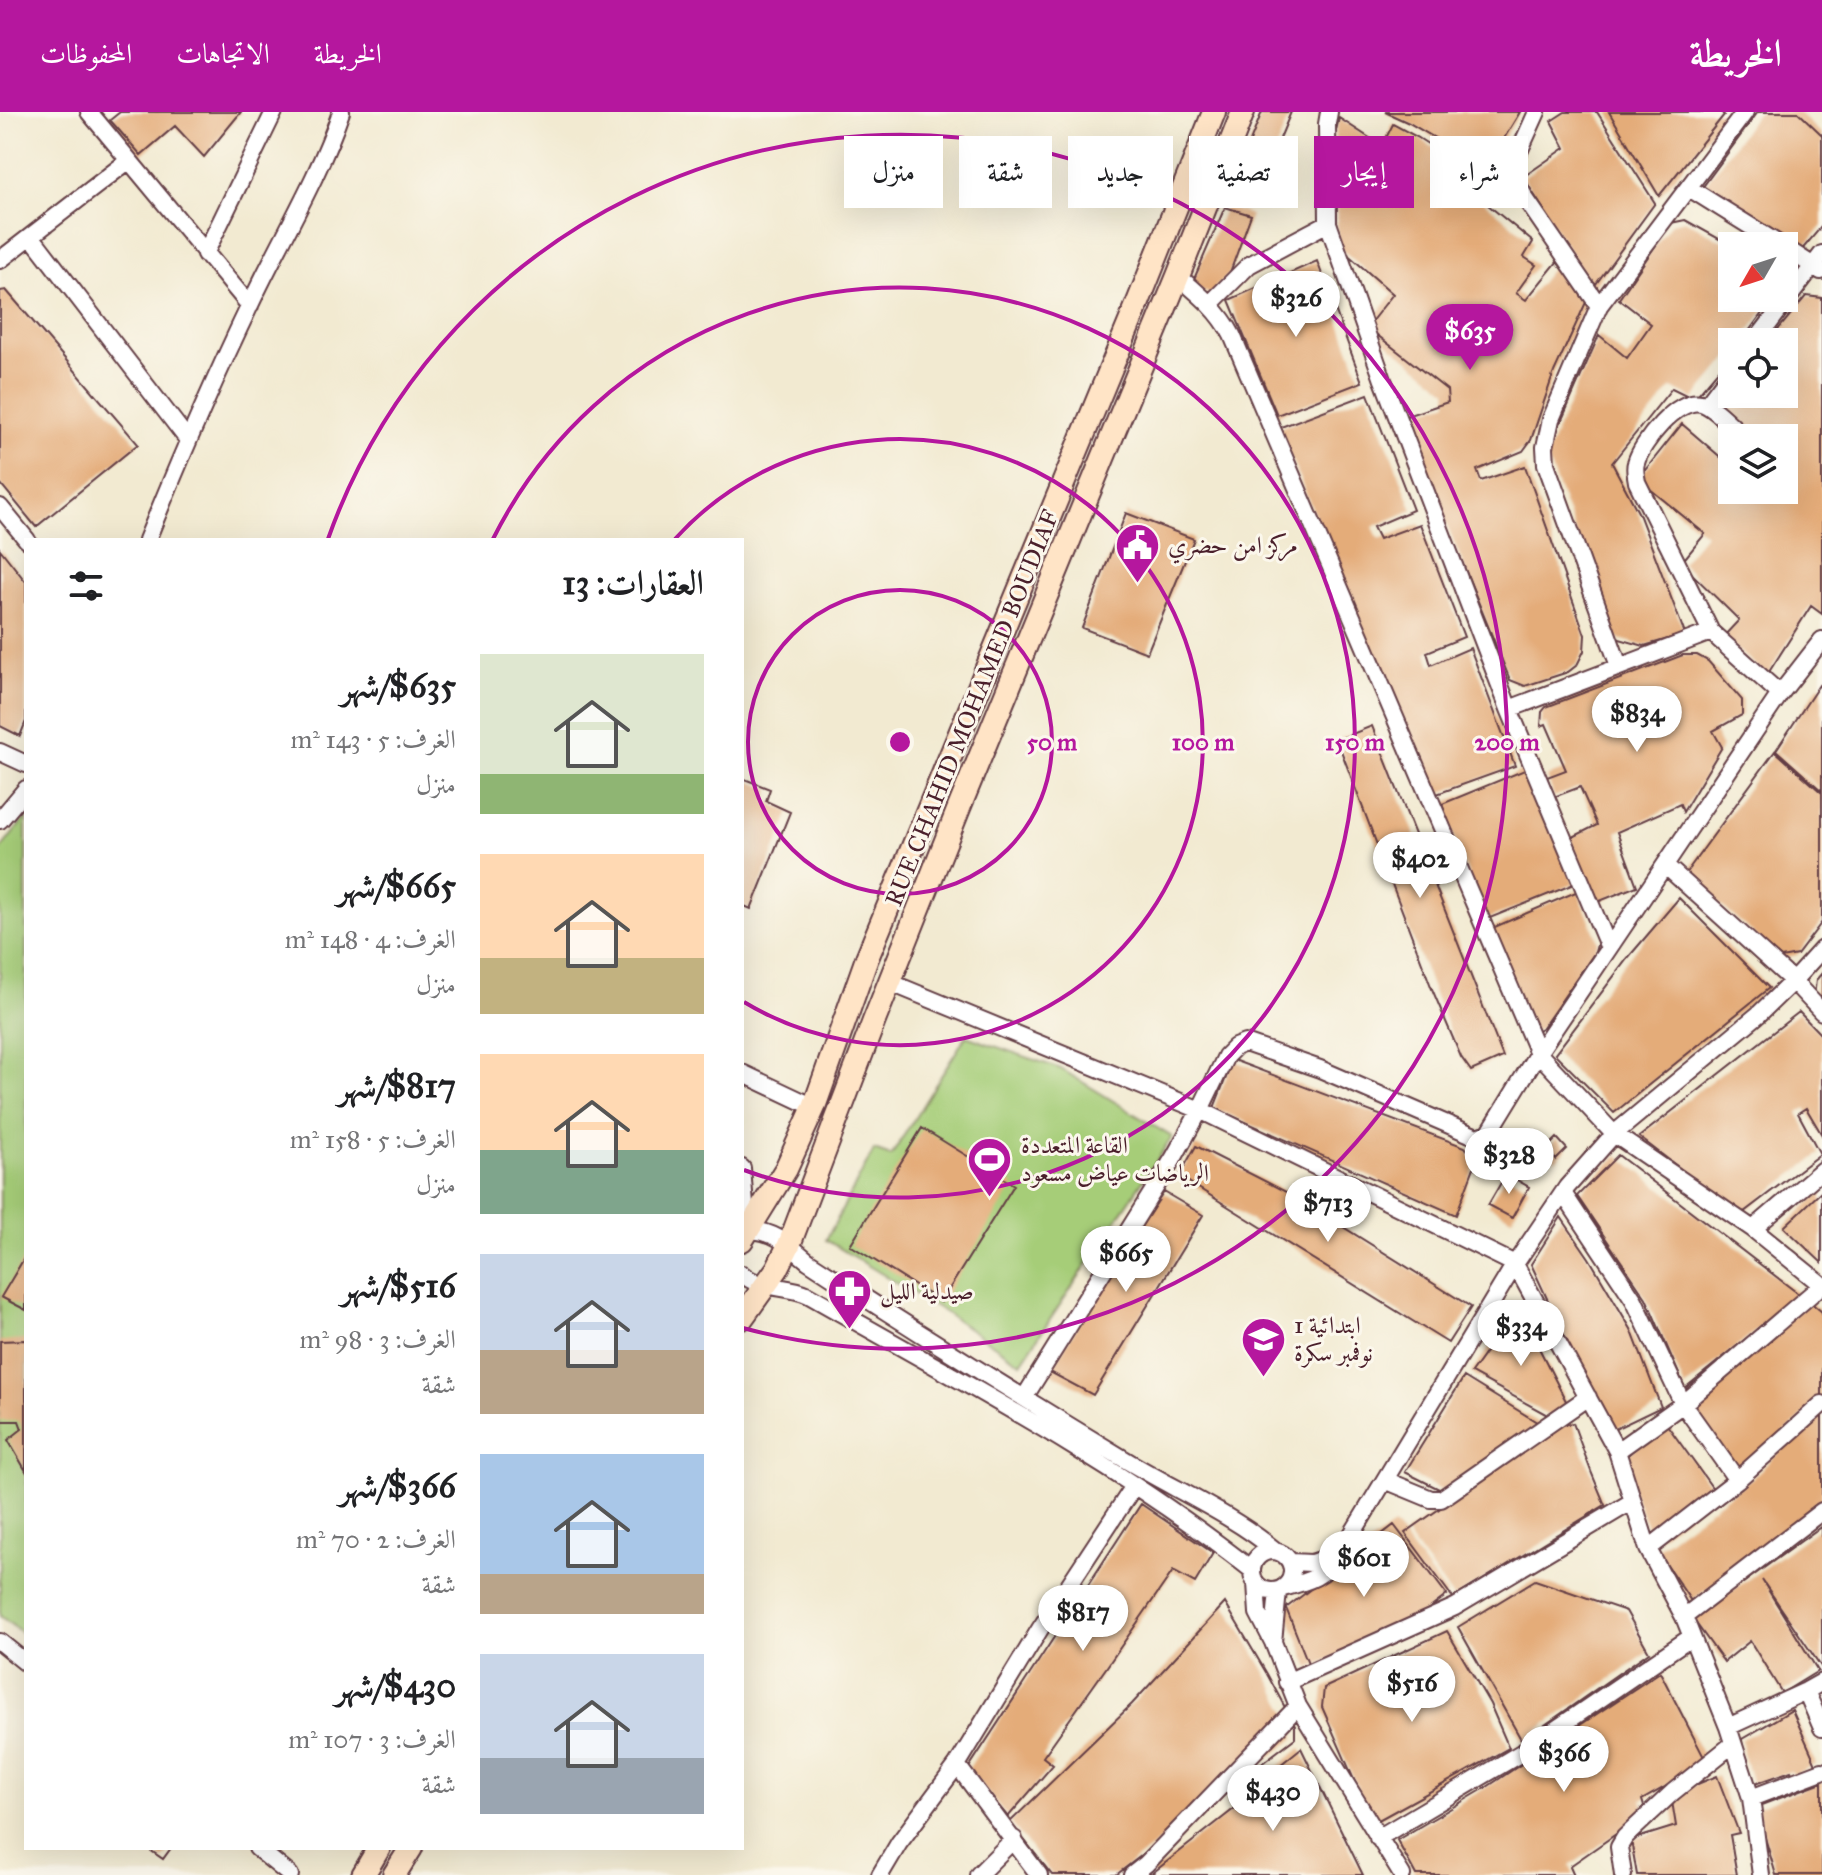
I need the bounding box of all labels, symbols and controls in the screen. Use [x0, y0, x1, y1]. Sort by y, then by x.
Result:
text: الخريطة [1690, 30, 1782, 76]
text: المحفوظات [40, 36, 132, 71]
text: الاتجاهات [176, 36, 270, 71]
text: الخريطة [314, 36, 382, 71]
chip: منزل [844, 136, 943, 208]
chip: شقة [959, 136, 1052, 208]
chip: جديد [1068, 136, 1173, 208]
chip: تصفية [1189, 136, 1298, 208]
chip: إيجار [1314, 136, 1414, 208]
chip: شراء [1430, 136, 1528, 208]
north arrow [1718, 232, 1798, 312]
map controls [1718, 232, 1798, 504]
pin: $326 [1249, 271, 1343, 339]
text: $326 [1270, 281, 1322, 313]
pin: $635 [1423, 304, 1517, 372]
text: $635 [1444, 314, 1496, 346]
button: locate [1718, 328, 1798, 408]
button: layers [1718, 424, 1798, 504]
street label: RUE CHAHID MOHAMED BOUDIAF [879, 505, 1066, 911]
public building icon: مركز امن حضري [1113, 521, 1161, 584]
place label: مركز امن حضري [1168, 530, 1298, 564]
text: العقارات: 13 [562, 562, 704, 603]
icon: filters [64, 564, 108, 608]
text: $635/شهر [341, 665, 456, 706]
icon: home [544, 686, 640, 782]
pin: $834 [1590, 686, 1684, 754]
text: $834 [1610, 696, 1664, 728]
text: الغرف: 5 · 143 m² [291, 723, 456, 755]
text: 50 m [1027, 727, 1078, 757]
text: 100 m [1172, 727, 1235, 757]
text: 150 m [1325, 727, 1386, 757]
text: 200 m [1474, 727, 1540, 757]
centre of rings [886, 728, 914, 756]
text: منزل [416, 768, 456, 800]
pin: $402 [1373, 832, 1467, 900]
text: $402 [1391, 842, 1449, 874]
text: $665/شهر [337, 865, 456, 906]
icon: home [544, 886, 640, 982]
text: الغرف: 4 · 148 m² [285, 923, 456, 955]
text: منزل [416, 968, 456, 1000]
text: $817/شهر [338, 1065, 456, 1106]
icon: home [544, 1086, 640, 1182]
text: الغرف: 5 · 158 m² [290, 1123, 456, 1155]
pin: $328 [1462, 1128, 1556, 1196]
place label: القاعة المتعددة الرياضات عياض مسعود [1021, 1130, 1209, 1188]
sports icon: القاعة المتعددة الرياضات عياض مسعود [966, 1135, 1014, 1198]
text: $328 [1483, 1138, 1535, 1170]
text: منزل [416, 1168, 456, 1200]
pin: $713 [1281, 1176, 1375, 1244]
text: $713 [1303, 1186, 1353, 1218]
pin: $665 [1079, 1226, 1173, 1294]
text: $665 [1099, 1236, 1153, 1268]
text: $516/شهر [341, 1265, 456, 1306]
pharmacy icon: صيدلية الليل [825, 1267, 873, 1330]
place label: صيدلية الليل [880, 1276, 974, 1308]
icon: home [544, 1286, 640, 1382]
pin: $334 [1474, 1300, 1568, 1368]
place label: ابتدائية 1 نوفمبر سكرة [1294, 1310, 1373, 1368]
text: $334 [1496, 1310, 1546, 1342]
school or university icon: ابتدائية 1 نوفمبر سكرة [1239, 1315, 1287, 1378]
text: الغرف: 3 · 98 m² [300, 1323, 456, 1355]
text: شقة [422, 1368, 456, 1400]
text: $366/شهر [339, 1465, 456, 1506]
icon: home [544, 1486, 640, 1582]
text: الغرف: 2 · 70 m² [296, 1523, 456, 1555]
pin: $601 [1317, 1531, 1411, 1599]
text: $601 [1337, 1541, 1391, 1573]
text: شقة [422, 1568, 456, 1600]
pin: $817 [1036, 1585, 1130, 1653]
text: $817 [1056, 1595, 1110, 1627]
pin: $516 [1365, 1656, 1459, 1724]
text: $430/شهر [335, 1665, 456, 1706]
text: $516 [1386, 1666, 1438, 1698]
icon: home [544, 1686, 640, 1782]
text: الغرف: 3 · 107 m² [288, 1723, 456, 1755]
pin: $366 [1517, 1726, 1611, 1794]
text: $366 [1538, 1736, 1590, 1768]
pin: $430 [1226, 1765, 1320, 1833]
text: شقة [422, 1768, 456, 1800]
text: $430 [1245, 1775, 1301, 1807]

